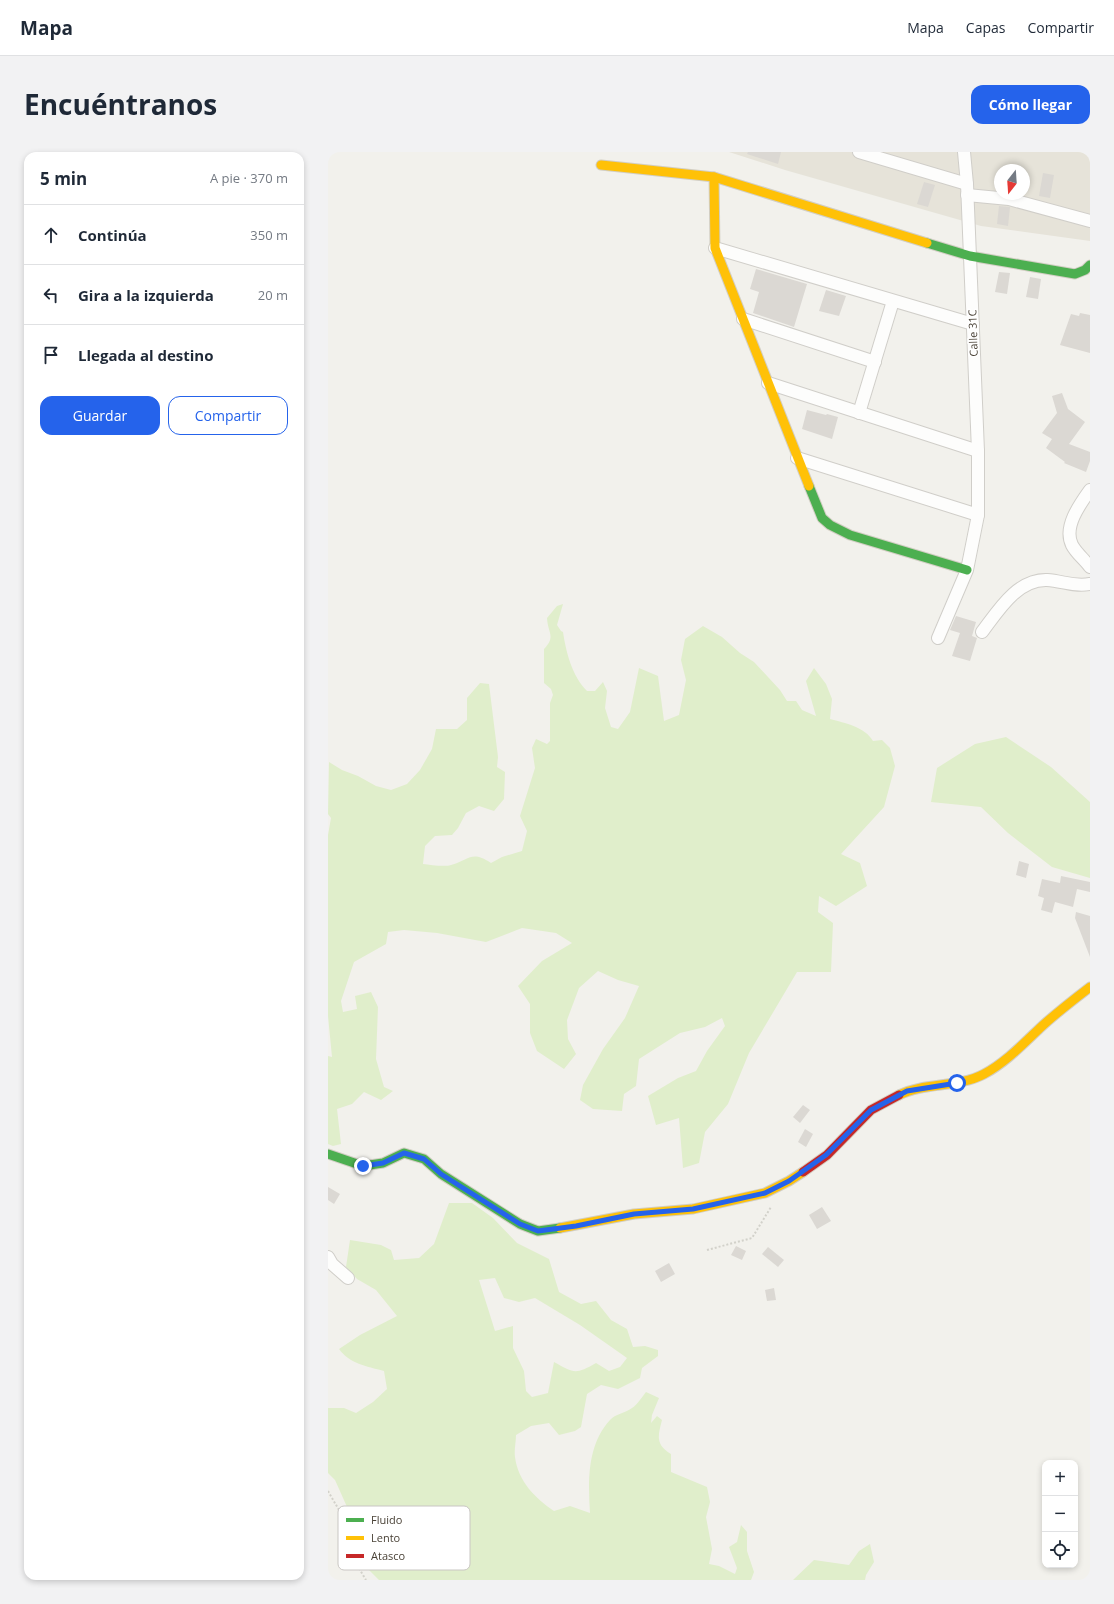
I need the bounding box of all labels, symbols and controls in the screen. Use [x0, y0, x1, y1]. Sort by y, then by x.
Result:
text: Mapa [20, 15, 73, 41]
text: Mapa [907, 18, 944, 37]
text: Capas [966, 18, 1005, 37]
text: Compartir [1027, 18, 1094, 37]
text: Encuéntranos [24, 85, 217, 123]
button: Cómo llegar [971, 85, 1090, 124]
north arrow [994, 164, 1030, 200]
text: 5 min [40, 167, 87, 190]
text: A pie · 370 m [210, 169, 288, 187]
icon: ahead [40, 224, 62, 246]
text: Continúa [78, 225, 147, 245]
text: 350 m [250, 226, 288, 244]
icon: left [40, 284, 62, 306]
text: Gira a la izquierda [78, 285, 214, 305]
text: 20 m [258, 286, 288, 304]
street label: Calle 31C [964, 309, 981, 357]
icon: arrive [40, 344, 62, 366]
text: Llegada al destino [78, 345, 213, 365]
button: Guardar [40, 396, 160, 435]
button: Compartir [168, 396, 288, 435]
route start [948, 1074, 966, 1092]
route end [354, 1157, 372, 1175]
map controls [1042, 1460, 1078, 1568]
button: + [1042, 1460, 1078, 1496]
button: − [1042, 1496, 1078, 1532]
legend [338, 1506, 470, 1570]
text: Fluido [371, 1512, 403, 1527]
text: Lento [371, 1530, 401, 1545]
button: locate [1042, 1532, 1078, 1568]
text: Atasco [371, 1548, 406, 1563]

